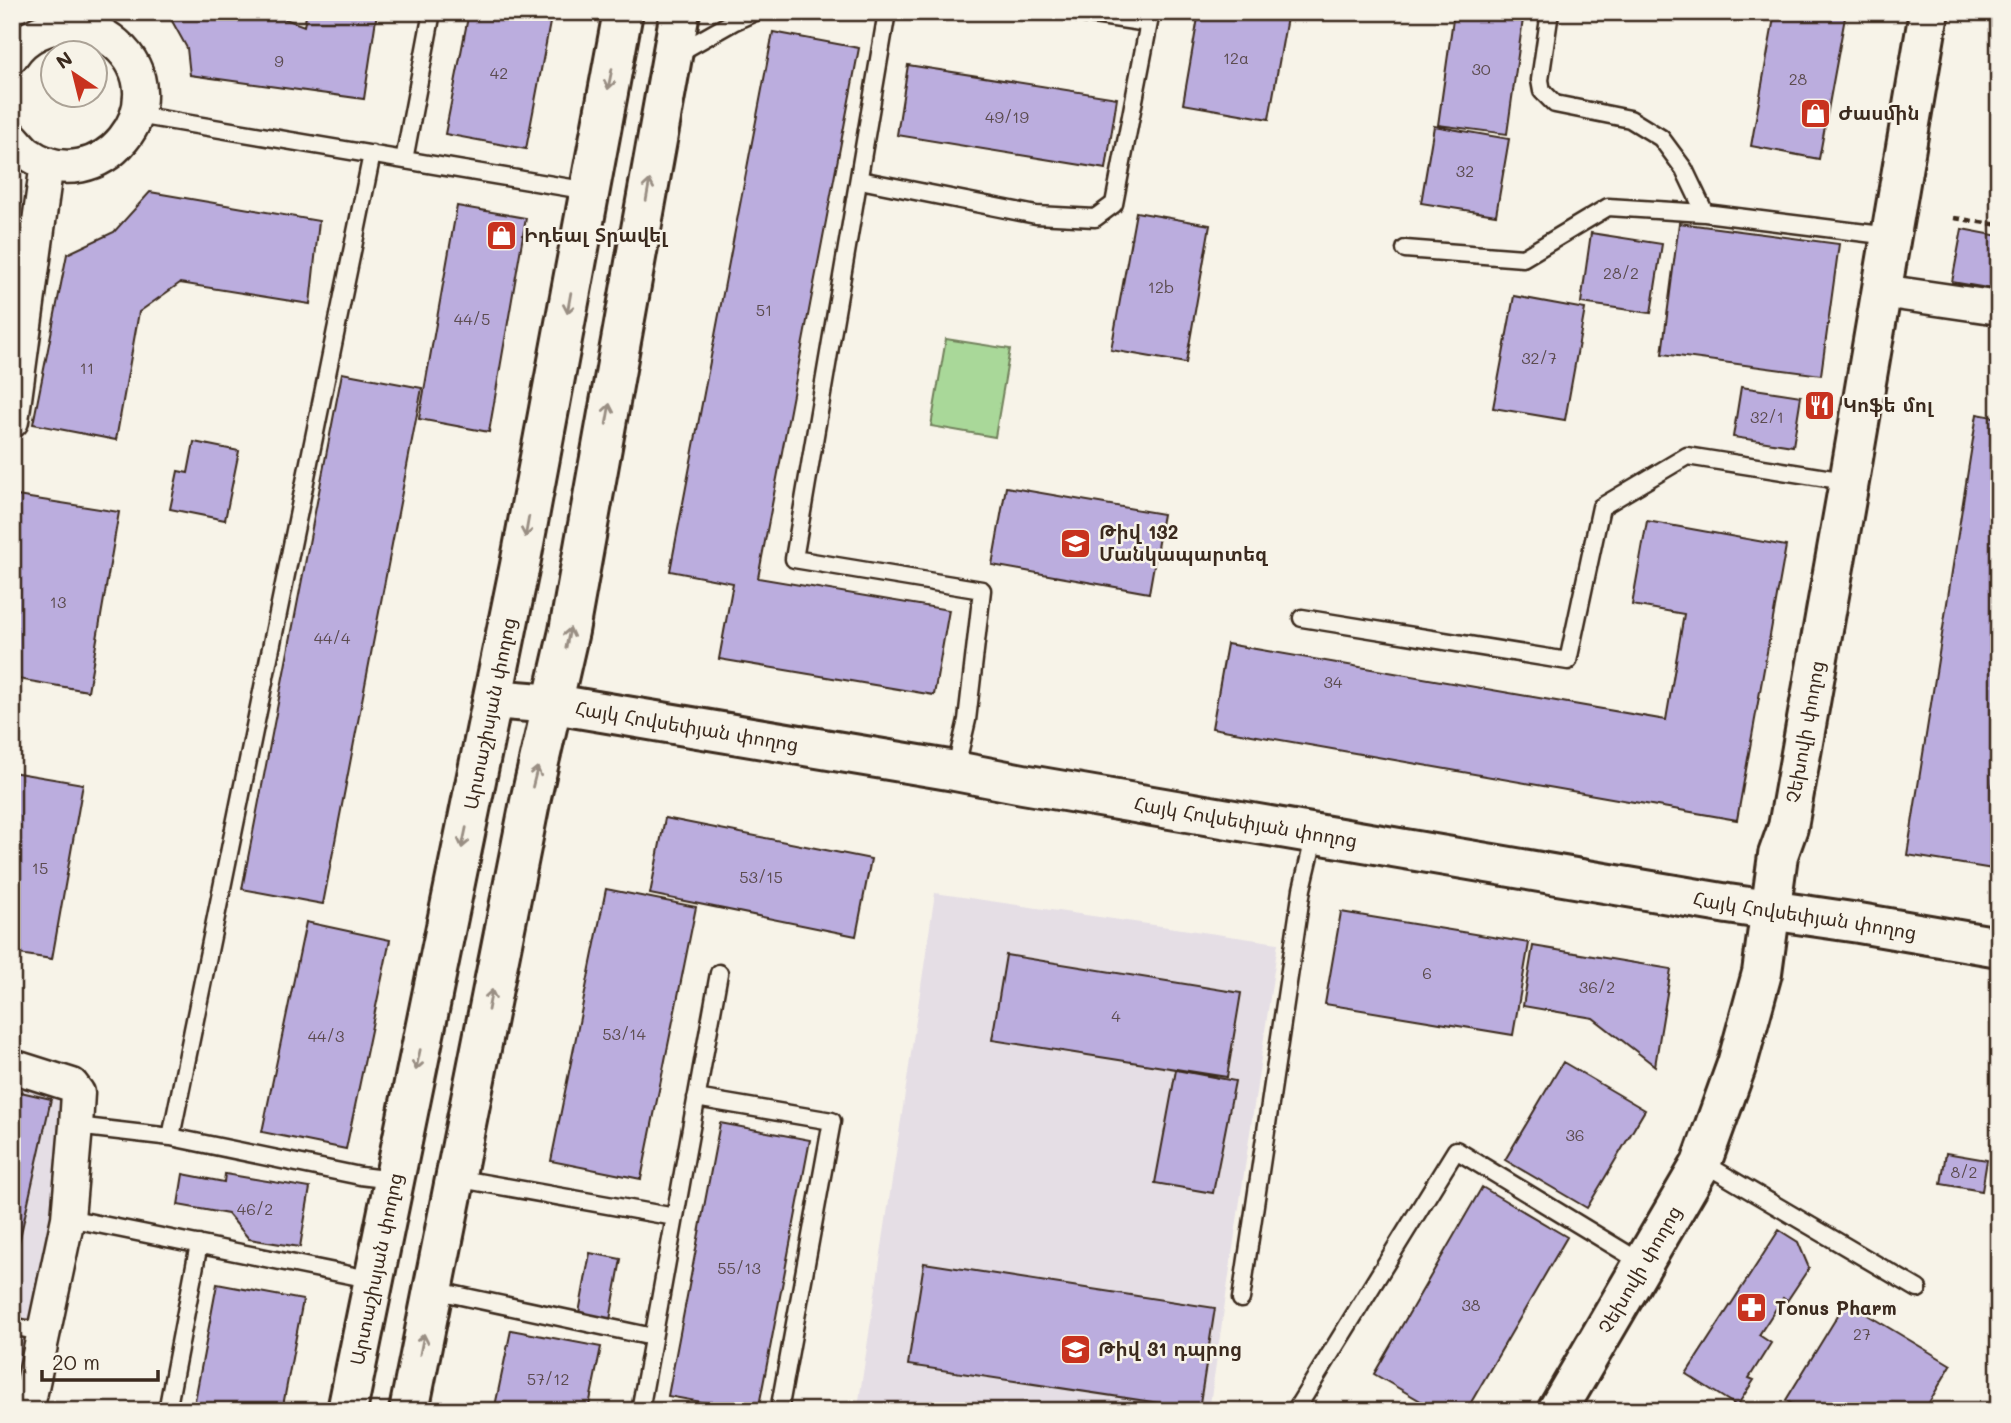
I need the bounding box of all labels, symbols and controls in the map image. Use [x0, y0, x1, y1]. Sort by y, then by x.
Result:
north arrow [38, 38, 108, 108]
text: N [51, 45, 77, 74]
house number: 12a [1223, 47, 1249, 68]
house number: 9 [274, 50, 284, 71]
house number: 30 [1471, 58, 1491, 79]
house number: 42 [490, 62, 508, 83]
one-way arrow [603, 67, 617, 90]
house number: 28 [1789, 68, 1808, 89]
shop icon: Ժասմին [1798, 96, 1832, 130]
place label: Ժասմին [1838, 100, 1920, 125]
house number: 49/19 [985, 106, 1029, 127]
house number: 32 [1456, 160, 1474, 181]
one-way arrow [642, 179, 656, 202]
shop icon: Իդեալ Տրավել [484, 218, 518, 252]
place label: Իդեալ Տրավել [524, 222, 668, 247]
house number: 28/2 [1603, 262, 1639, 283]
house number: 12b [1148, 276, 1174, 297]
one-way arrow [561, 291, 575, 314]
house number: 51 [756, 299, 772, 320]
house number: 44/5 [454, 308, 490, 329]
house number: 32/7 [1521, 347, 1557, 368]
house number: 11 [80, 357, 94, 378]
restaurant icon: Կոֆե մոլ [1803, 388, 1837, 422]
place label: Կոֆե մոլ [1843, 392, 1934, 417]
one-way arrow [602, 403, 615, 426]
house number: 32/1 [1750, 406, 1784, 427]
one-way arrow [520, 515, 533, 538]
place label: Թիվ 132 Մանկապարտեզ [1099, 519, 1268, 566]
school or university icon: Թիվ 132 Մանկապարտեզ [1059, 526, 1093, 560]
house number: 13 [50, 591, 66, 612]
street label: Արտաշիսյան փողոց [457, 615, 521, 812]
house number: 44/4 [314, 627, 351, 648]
one-way arrow [561, 627, 575, 650]
street label: Չեխովի փողոց [1779, 659, 1829, 805]
house number: 34 [1324, 671, 1343, 692]
street label: Հայկ Հովսեփյան փողոց [574, 695, 800, 757]
one-way arrow [529, 767, 542, 789]
street label: Հայկ Հովսեփյան փողոց [1133, 790, 1359, 853]
one-way arrow [457, 826, 471, 849]
house number: 15 [32, 857, 48, 878]
house number: 53/15 [739, 866, 783, 887]
street label: Հայկ Հովսեփյան փողոց [1691, 885, 1919, 945]
house number: 6 [1422, 962, 1432, 983]
house number: 36/2 [1579, 976, 1615, 997]
one-way arrow [484, 989, 498, 1012]
house number: 4 [1111, 1005, 1121, 1026]
house number: 53/14 [602, 1023, 646, 1044]
house number: 44/3 [308, 1025, 344, 1046]
one-way arrow [410, 1048, 424, 1071]
house number: 36 [1565, 1124, 1585, 1145]
house number: 8/2 [1951, 1161, 1978, 1182]
street label: Արտաշիսյան փողոց [344, 1171, 407, 1367]
house number: 46/2 [237, 1198, 273, 1219]
street label: Չեխովի փողոց [1592, 1200, 1686, 1338]
house number: 55/13 [717, 1257, 761, 1278]
pharmacy icon: Tonus Pharm [1735, 1291, 1769, 1325]
house number: 38 [1461, 1294, 1481, 1315]
place label: Tonus Pharm [1775, 1295, 1897, 1320]
house number: 27 [1853, 1323, 1871, 1344]
school or university icon: Թիվ 31 դպրոց [1058, 1332, 1092, 1366]
one-way arrow [416, 1333, 430, 1356]
place label: Թիվ 31 դպրոց [1098, 1336, 1242, 1361]
scale bar [42, 1339, 158, 1383]
text: 20 m [52, 1348, 100, 1375]
house number: 57/12 [527, 1368, 569, 1389]

